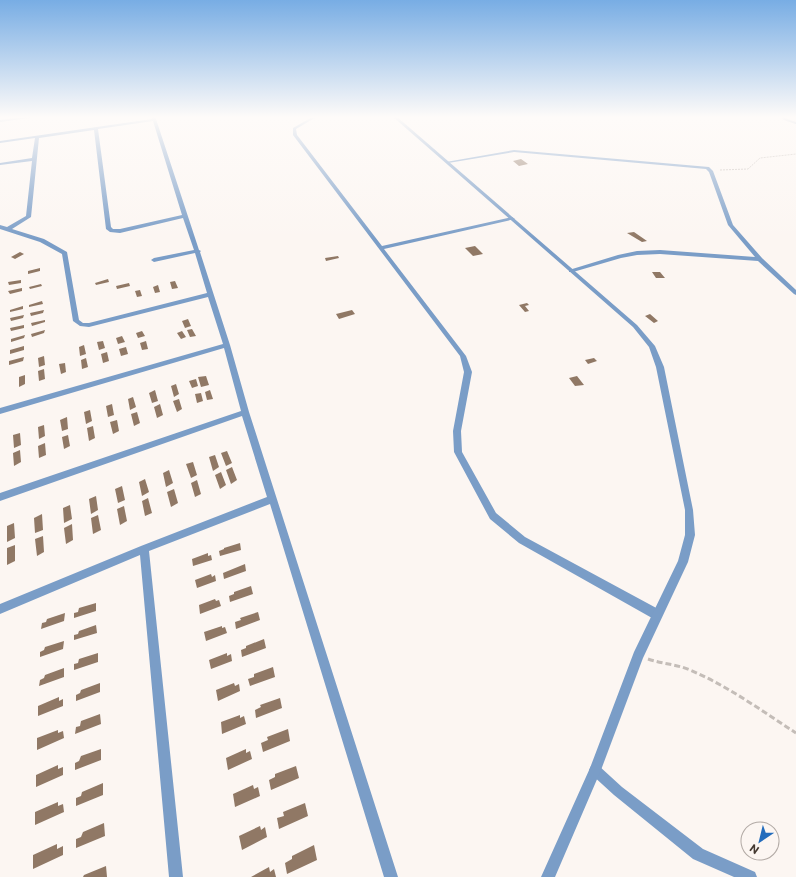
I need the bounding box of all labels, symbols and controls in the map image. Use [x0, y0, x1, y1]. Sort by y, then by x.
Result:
north arrow [740, 821, 780, 861]
text: N [747, 842, 761, 857]

